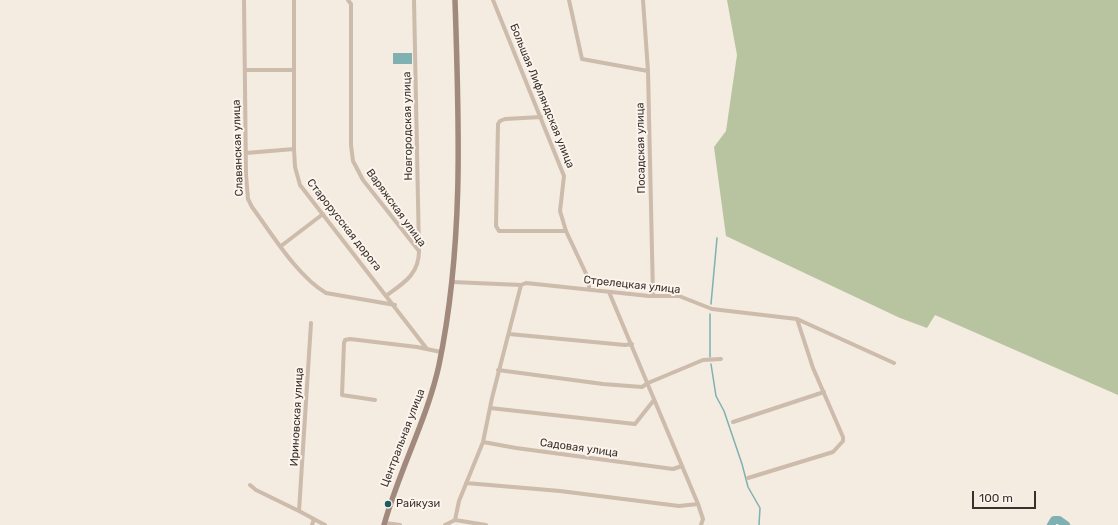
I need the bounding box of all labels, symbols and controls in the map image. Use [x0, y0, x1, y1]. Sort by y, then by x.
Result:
street label: Большая Лифляндская улица [507, 22, 577, 170]
street label: Новгородская улица [400, 71, 416, 181]
street label: Славянская улица [230, 99, 246, 197]
street label: Посадская улица [634, 102, 648, 194]
street label: Варяжская улица [363, 166, 429, 250]
street label: Старорусская дорога [304, 176, 384, 274]
street label: Стрелецкая улица [583, 273, 681, 297]
street label: Ириновская улица [288, 367, 306, 467]
street label: Центральная улица [378, 387, 428, 489]
street label: Садовая улица [539, 436, 619, 460]
scale bar [974, 483, 1038, 509]
text: 100 m [979, 491, 1013, 505]
place label: Райкузи [396, 497, 440, 511]
marker: Райкузи [383, 499, 393, 509]

